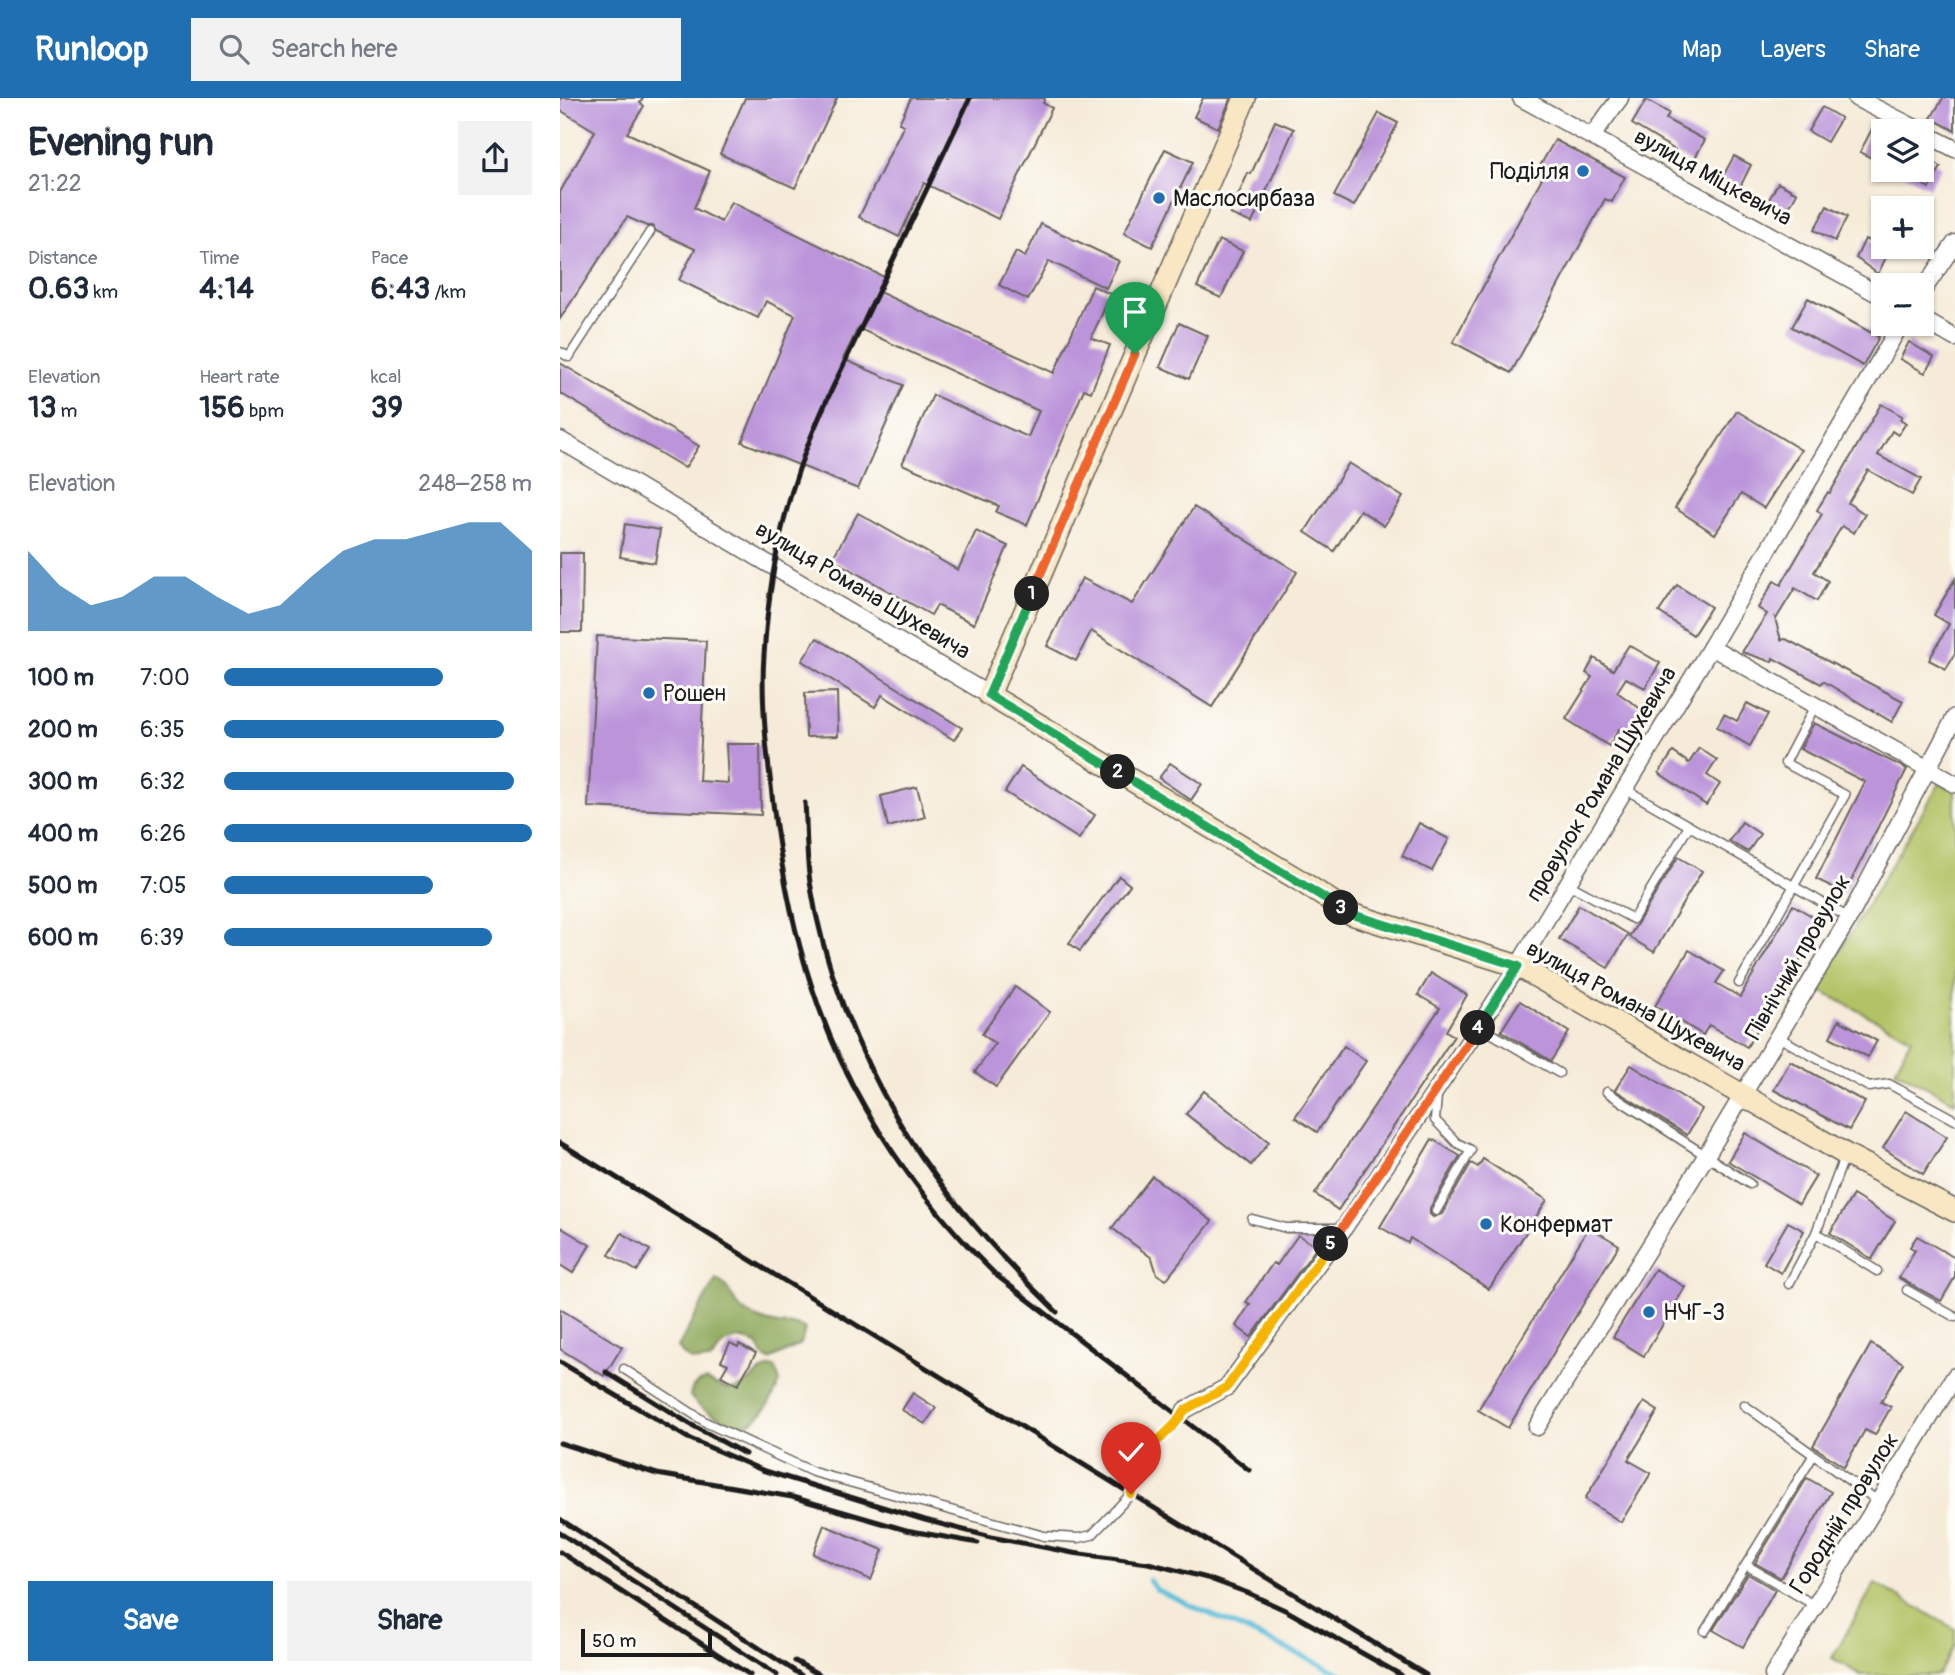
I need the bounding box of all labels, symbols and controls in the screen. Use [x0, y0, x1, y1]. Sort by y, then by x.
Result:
search box [191, 18, 681, 81]
text: Runloop [35, 29, 149, 70]
icon: search [215, 30, 253, 68]
text: Search here [271, 33, 398, 65]
text: Map [1682, 35, 1722, 64]
text: Layers [1760, 35, 1826, 64]
text: Share [1864, 35, 1920, 64]
text: Evening run [28, 119, 214, 167]
map controls [1871, 119, 1934, 336]
button: layers [1871, 119, 1934, 182]
button: share [458, 121, 532, 195]
street label: вулиця Міцкевича [1629, 122, 1797, 232]
place label: Поділля [1490, 157, 1569, 186]
marker: Поділля [1575, 163, 1591, 179]
text: 21:22 [28, 169, 82, 198]
place label: Маслосирбаза [1173, 184, 1315, 213]
marker: Маслосирбаза [1151, 190, 1167, 206]
button: + [1871, 196, 1934, 259]
text: Distance [28, 246, 97, 270]
text: Time [199, 246, 239, 270]
text: Pace [371, 246, 408, 270]
text: 0.63 [28, 270, 89, 307]
text: 4:14 [199, 270, 254, 307]
text: 6:43 [371, 270, 430, 307]
button: − [1871, 273, 1934, 336]
text: km [89, 280, 118, 304]
text: /km [430, 280, 466, 304]
pin [1105, 282, 1165, 354]
icon: arrive [1116, 293, 1154, 331]
text: Elevation [28, 365, 100, 389]
text: Heart rate [199, 365, 279, 389]
text: kcal [371, 365, 402, 389]
text: 13 [28, 389, 56, 426]
text: 156 [199, 389, 245, 426]
text: 39 [371, 389, 403, 426]
text: m [56, 399, 77, 423]
text: bpm [245, 399, 284, 423]
text: Elevation [28, 469, 116, 498]
text: 248–258 m [418, 469, 532, 498]
street label: вулиця Романа Шухевича [750, 514, 976, 666]
pin: 1 [1014, 576, 1050, 612]
text: 1 [1028, 581, 1035, 605]
street label: провулок Романа Шухевича [1519, 661, 1683, 907]
text: 100 m [28, 663, 94, 692]
text: 7:00 [140, 663, 190, 692]
place label: Рошен [663, 679, 726, 708]
marker: Рошен [641, 685, 657, 701]
text: 200 m [28, 715, 98, 744]
text: 6:35 [140, 715, 185, 744]
pin: 2 [1100, 754, 1136, 790]
text: 2 [1112, 759, 1123, 783]
text: 300 m [28, 767, 98, 796]
text: 6:32 [140, 767, 185, 796]
text: 400 m [28, 819, 98, 848]
text: 6:26 [140, 819, 186, 848]
street label: Північний провулок [1739, 869, 1857, 1045]
text: 500 m [28, 871, 97, 900]
text: 7:05 [140, 871, 186, 900]
pin: 3 [1324, 890, 1358, 926]
text: 3 [1335, 895, 1346, 919]
text: 600 m [28, 923, 98, 952]
text: 6:39 [140, 923, 184, 952]
street label: вулиця Романа Шухевича [1521, 934, 1751, 1078]
pin: 4 [1460, 1010, 1496, 1046]
text: 4 [1472, 1015, 1483, 1039]
place label: Конфермат [1500, 1210, 1613, 1239]
marker: Конфермат [1478, 1216, 1494, 1232]
pin: 5 [1314, 1226, 1348, 1262]
text: 5 [1325, 1231, 1336, 1255]
place label: НЧГ-3 [1663, 1298, 1725, 1327]
marker: НЧГ-3 [1641, 1304, 1657, 1320]
pin [1101, 1422, 1161, 1494]
street label: Городній провулок [1783, 1427, 1905, 1599]
icon: check [1112, 1433, 1150, 1471]
button: Save [28, 1581, 273, 1661]
button: Share [287, 1581, 532, 1661]
scale bar [581, 1626, 712, 1658]
text: 50 m [592, 1629, 636, 1653]

